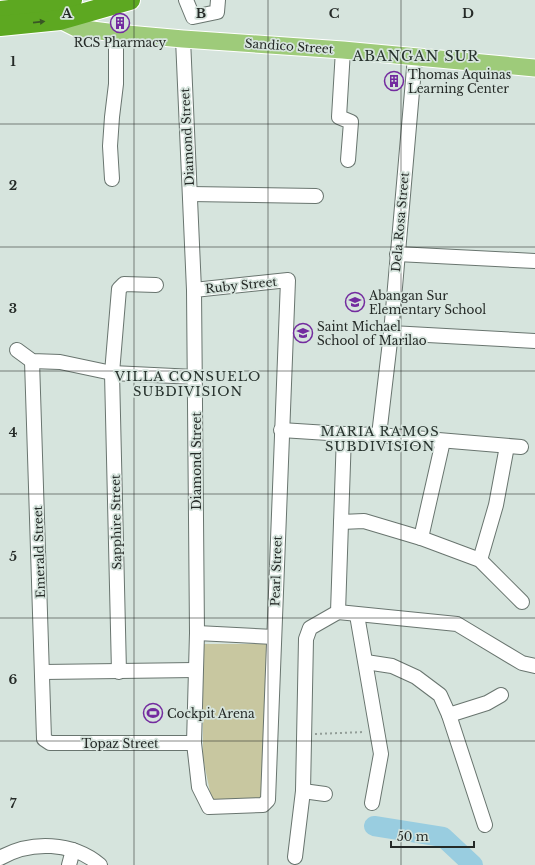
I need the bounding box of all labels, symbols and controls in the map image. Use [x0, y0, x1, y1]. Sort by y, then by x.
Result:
text: A [61, 5, 73, 22]
text: B [196, 5, 206, 22]
text: C [329, 5, 340, 22]
text: D [462, 5, 474, 22]
building icon: RCS Pharmacy [109, 12, 131, 34]
one-way arrow [33, 19, 45, 25]
place label: RCS Pharmacy [74, 35, 167, 50]
street label: Sandico Street [244, 35, 334, 57]
district label: ABANGAN SUR [351, 47, 480, 65]
text: 1 [10, 53, 16, 70]
place label: Thomas Aquinas Learning Center [408, 67, 511, 96]
building icon: Thomas Aquinas Learning Center [383, 70, 405, 92]
street label: Diamond Street [177, 87, 197, 186]
street label: Dela Rosa Street [388, 171, 412, 272]
text: 2 [9, 177, 17, 194]
street label: Ruby Street [204, 274, 278, 296]
place label: Abangan Sur Elementary School [368, 288, 486, 317]
school or university icon: Abangan Sur Elementary School [344, 291, 366, 313]
text: 3 [9, 300, 17, 317]
place label: Saint Michael School of Marilao [317, 319, 427, 348]
school or university icon: Saint Michael School of Marilao [292, 322, 314, 344]
district label: VILLA CONSUELO SUBDIVISION [114, 368, 261, 400]
street label: Diamond Street [189, 412, 204, 510]
district label: MARIA RAMOS SUBDIVISION [320, 423, 440, 455]
text: 4 [9, 424, 18, 441]
street label: Sapphire Street [108, 474, 124, 570]
street label: Emerald Street [30, 505, 48, 598]
street label: Pearl Street [267, 535, 285, 607]
text: 5 [9, 548, 17, 565]
text: 6 [9, 671, 18, 688]
sports icon: Cockpit Arena [142, 702, 164, 724]
place label: Cockpit Arena [167, 706, 255, 721]
street label: Topaz Street [81, 736, 159, 751]
text: 7 [10, 795, 17, 812]
scale bar [391, 823, 474, 849]
text: 50 m [397, 829, 429, 844]

